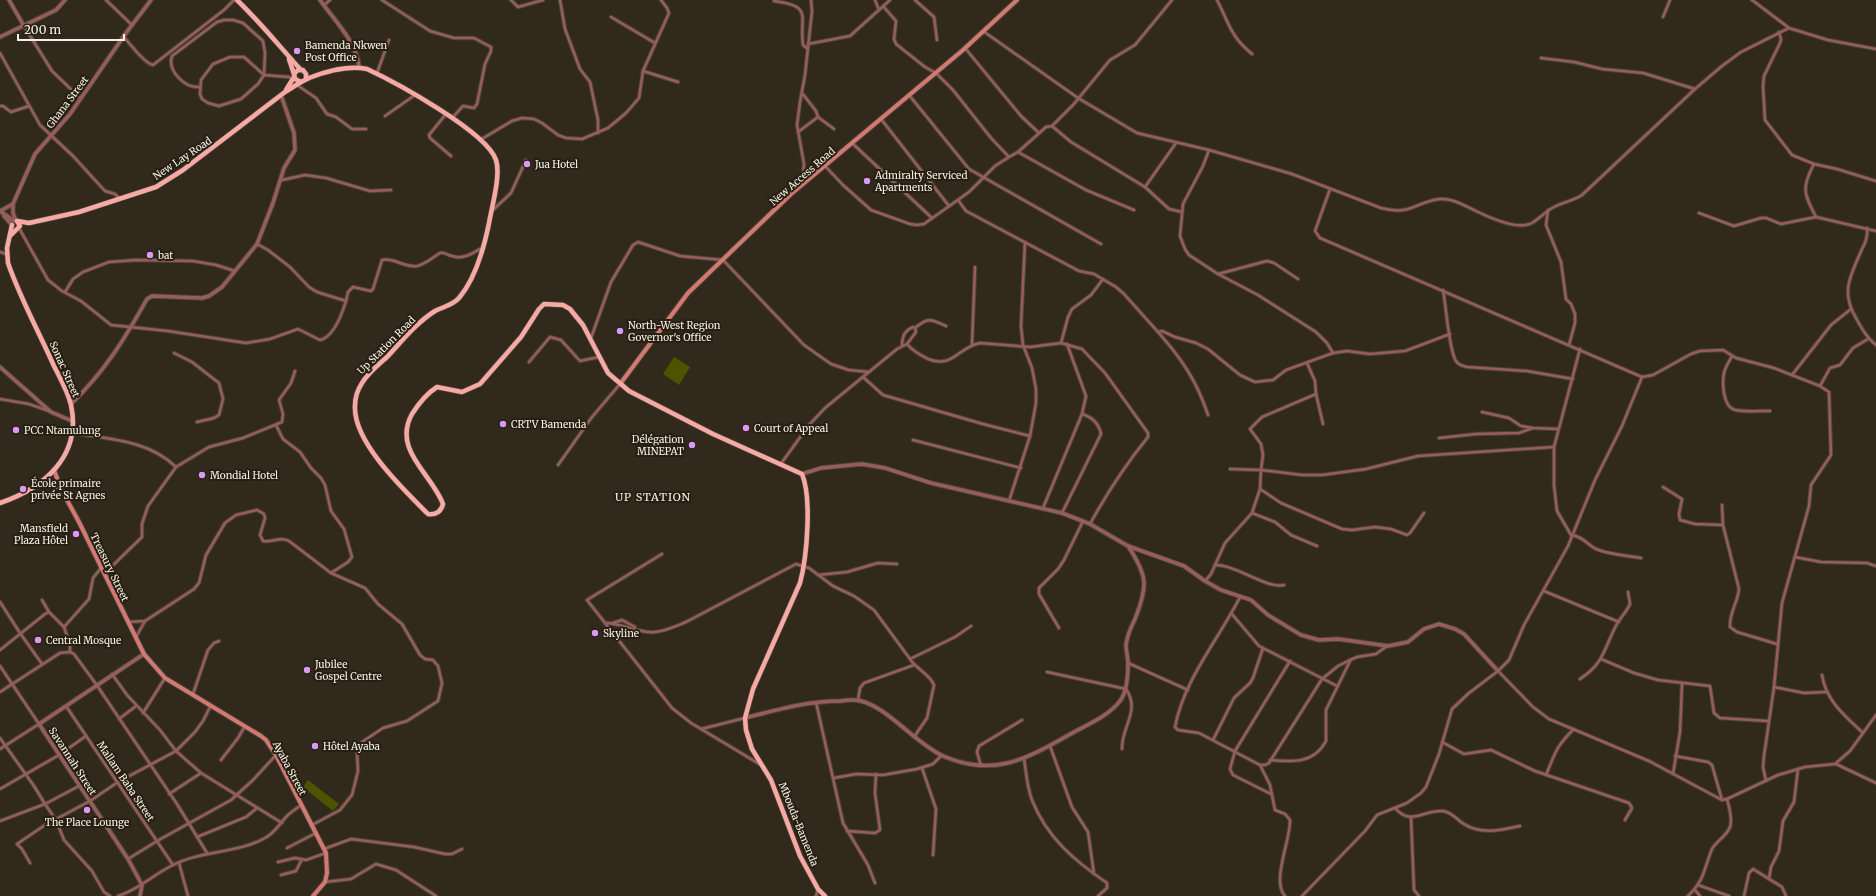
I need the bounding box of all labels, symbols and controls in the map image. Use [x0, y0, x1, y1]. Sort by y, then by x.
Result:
scale bar [18, 16, 124, 42]
text: 200 m [24, 22, 61, 37]
place label: Bamenda Nkwen Post Office [305, 39, 388, 64]
marker: Bamenda Nkwen Post Office [292, 46, 302, 56]
street label: Ghana Street [44, 73, 91, 131]
street label: New Lay Road [150, 134, 214, 183]
street label: New Access Road [767, 144, 838, 208]
place label: Jua Hotel [534, 158, 578, 171]
marker: Jua Hotel [522, 159, 532, 169]
place label: Admiralty Serviced Apartments [874, 169, 967, 194]
marker: Admiralty Serviced Apartments [862, 176, 872, 186]
place label: bat [157, 249, 173, 262]
marker: bat [145, 250, 155, 260]
street label: Up Station Road [354, 313, 418, 377]
place label: North-West Region Governor's Office [628, 319, 721, 344]
marker: North-West Region Governor's Office [615, 326, 625, 336]
street label: Sonac Street [46, 339, 83, 399]
place label: CRTV Bamenda [511, 418, 587, 431]
marker: CRTV Bamenda [498, 419, 508, 429]
place label: Court of Appeal [754, 422, 828, 435]
marker: Court of Appeal [741, 423, 751, 433]
place label: PCC Ntamulung [24, 424, 101, 437]
marker: PCC Ntamulung [11, 425, 21, 435]
place label: Délégation MINEPAT [632, 433, 684, 458]
marker: Délégation MINEPAT [687, 440, 697, 450]
place label: Mondial Hotel [210, 469, 278, 482]
marker: Mondial Hotel [197, 470, 207, 480]
place label: École primaire privée St Agnes [31, 476, 106, 502]
marker: École primaire privée St Agnes [18, 484, 28, 494]
district label: UP STATION [615, 490, 691, 504]
place label: Mansfield Plaza Hôtel [14, 522, 68, 547]
marker: Mansfield Plaza Hôtel [71, 529, 81, 539]
street label: Treasury Street [87, 531, 132, 604]
place label: Skyline [603, 627, 639, 640]
marker: Skyline [590, 628, 600, 638]
place label: Central Mosque [46, 634, 121, 647]
marker: Central Mosque [33, 635, 43, 645]
place label: Jubilee Gospel Centre [314, 658, 382, 683]
marker: Jubilee Gospel Centre [302, 665, 312, 675]
street label: Savannah Street [46, 725, 99, 798]
street label: Ayaba Street [269, 738, 309, 798]
street label: Mallam Baba Street [94, 739, 157, 824]
place label: Hôtel Ayaba [323, 740, 381, 753]
marker: Hôtel Ayaba [310, 741, 320, 751]
street label: Mbouda-Bamenda [776, 780, 822, 869]
marker: The Place Lounge [82, 805, 92, 815]
place label: The Place Lounge [45, 816, 129, 829]

